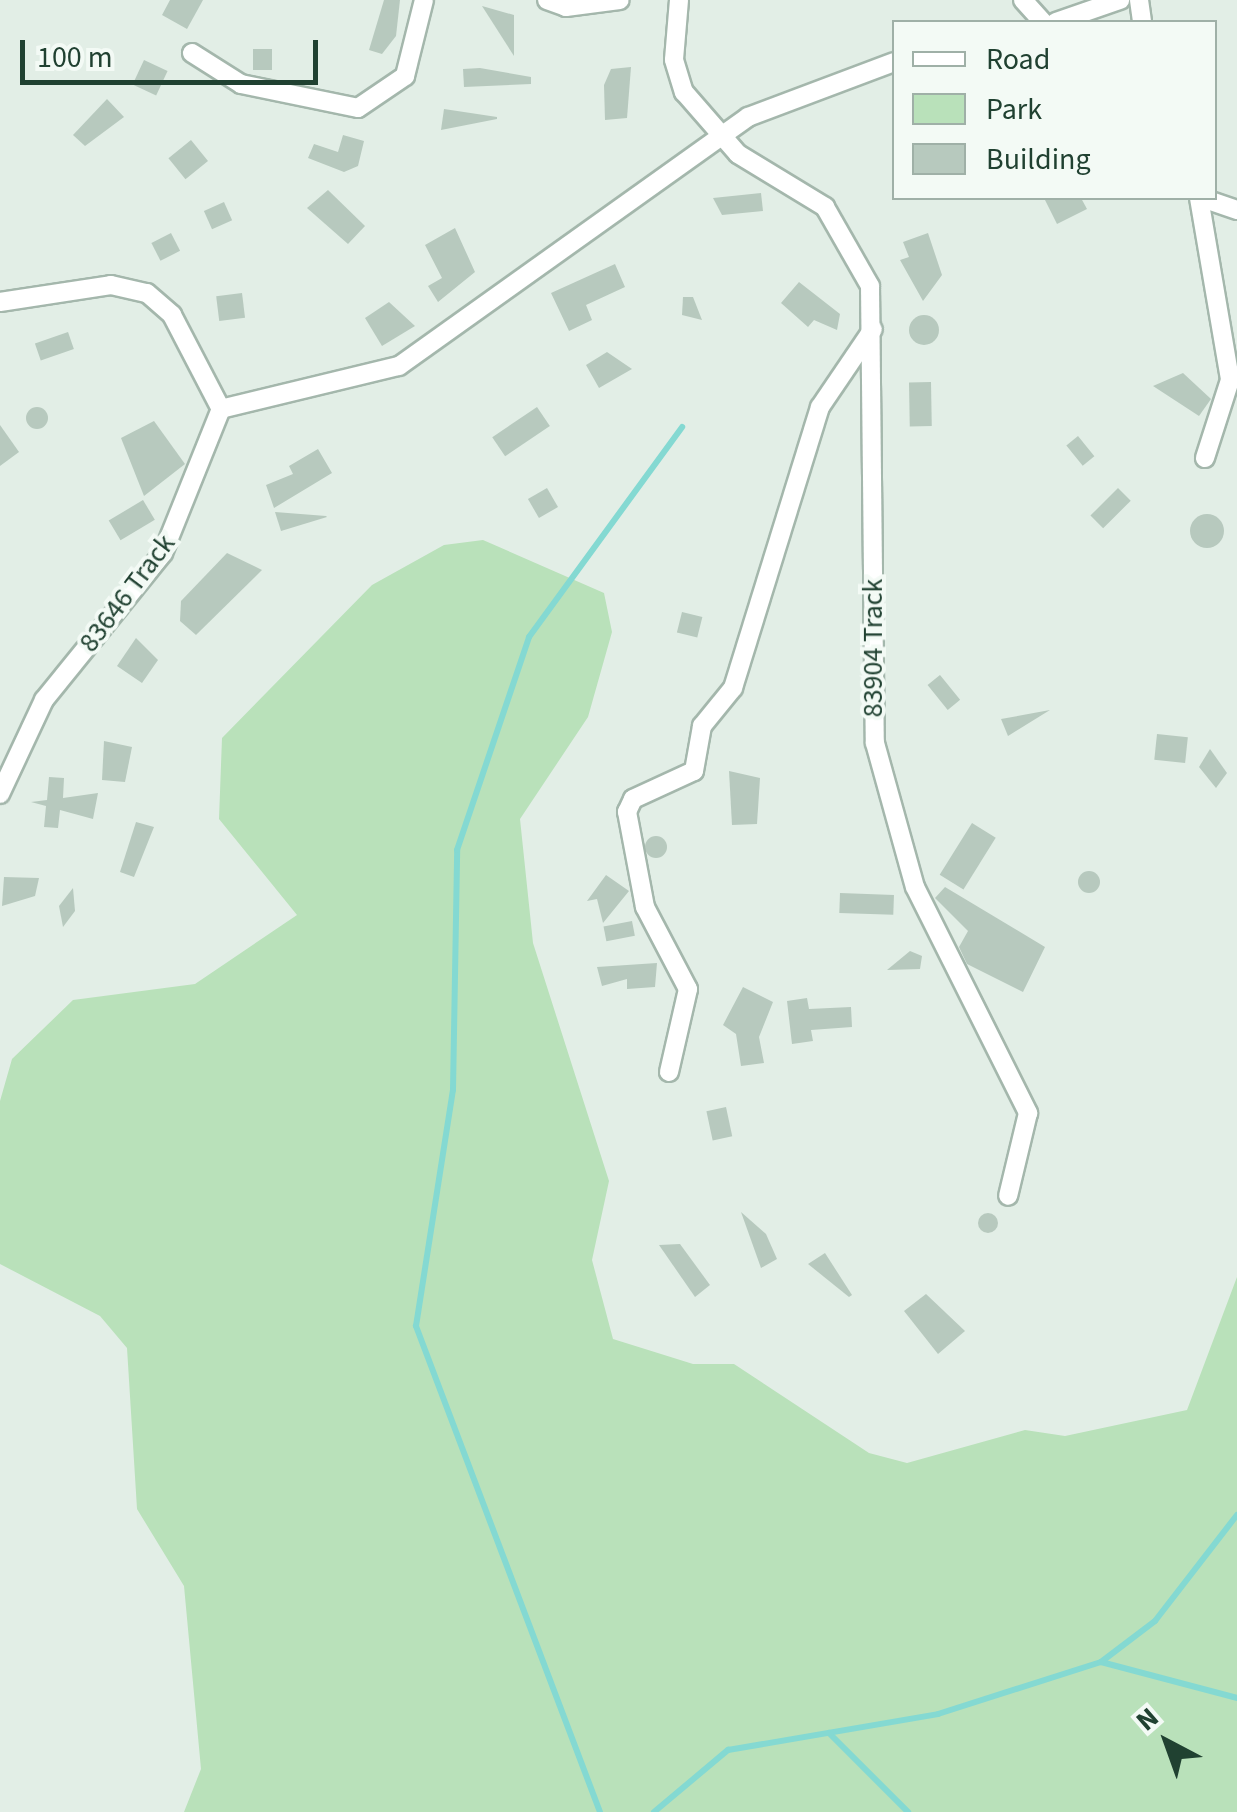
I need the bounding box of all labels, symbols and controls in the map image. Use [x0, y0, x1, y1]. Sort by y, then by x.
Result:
scale bar [25, 20, 322, 82]
legend [892, 20, 1217, 200]
text: 100 m [37, 36, 113, 79]
text: Road [986, 38, 1050, 81]
text: Park [986, 88, 1042, 131]
text: Building [986, 138, 1091, 181]
street label: 83646 Track [72, 528, 182, 658]
street label: 83904 Track [856, 579, 890, 717]
north arrow [1117, 1692, 1217, 1792]
text: N [1127, 1698, 1167, 1741]

